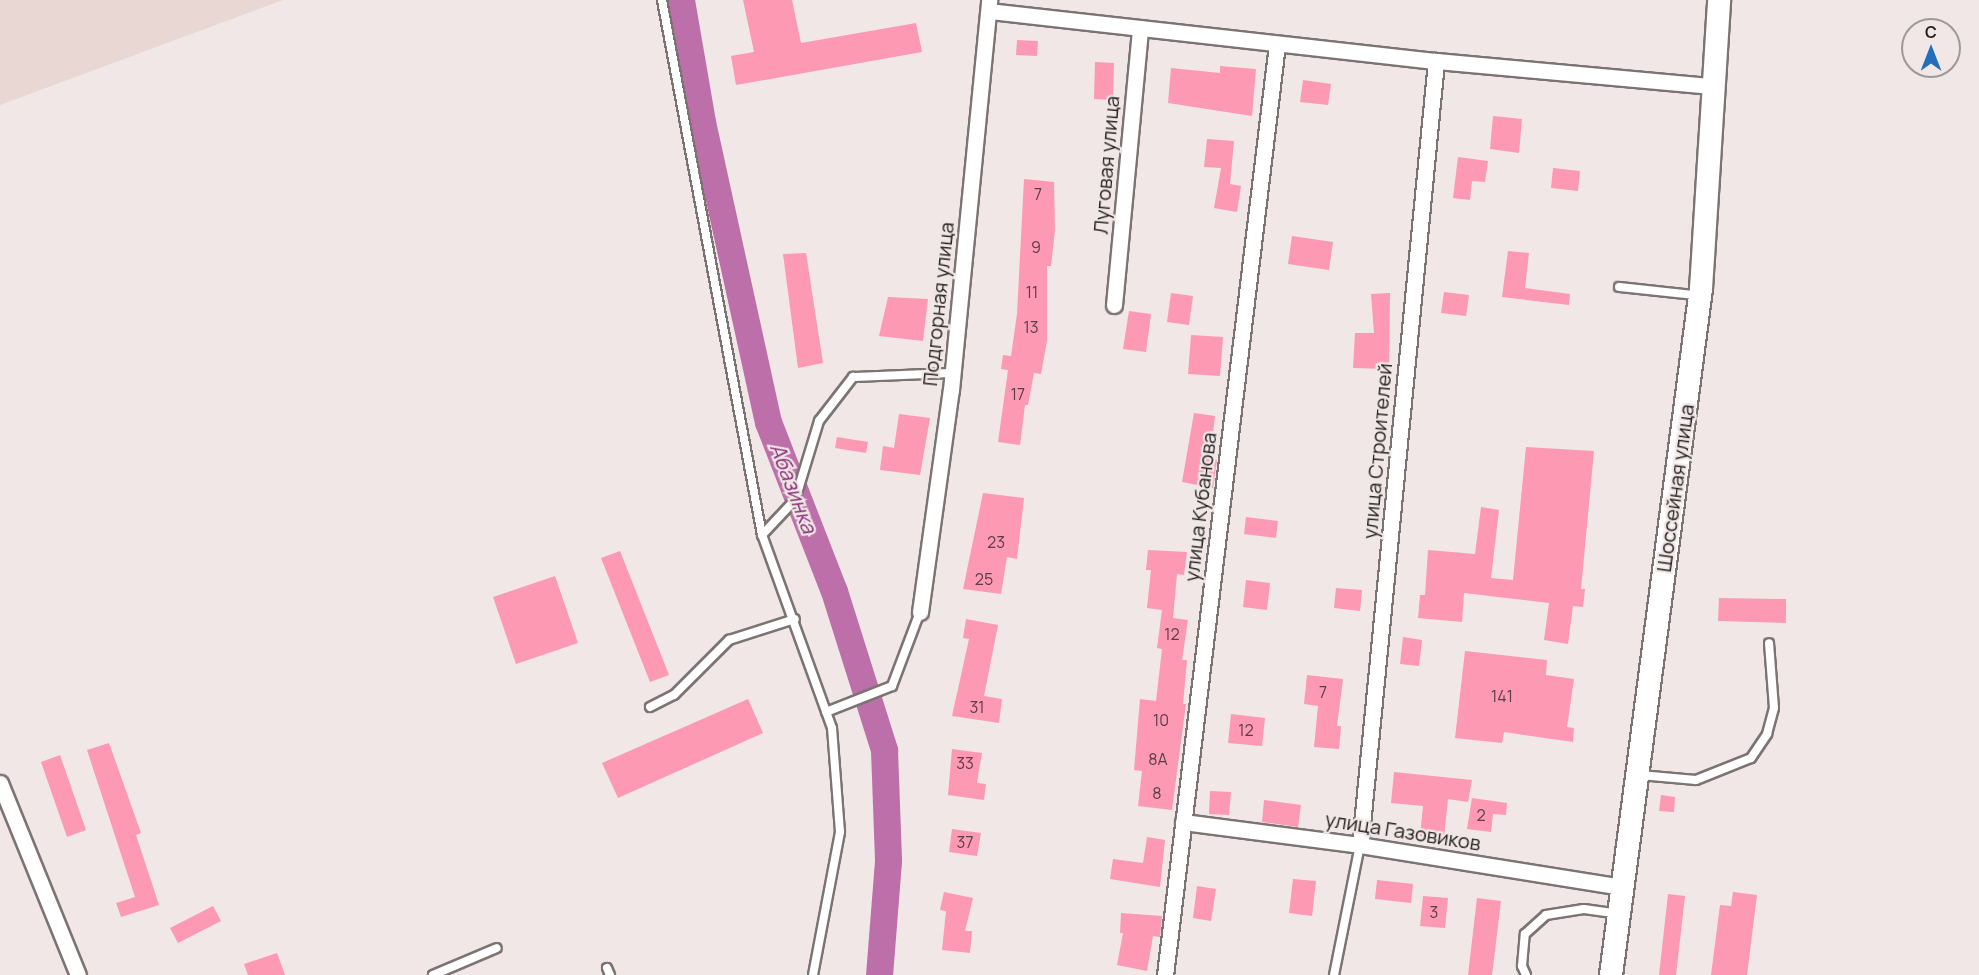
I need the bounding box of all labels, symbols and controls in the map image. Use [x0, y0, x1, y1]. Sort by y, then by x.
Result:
north arrow [1901, 18, 1961, 78]
text: С [1925, 21, 1937, 43]
street label: Луговая улица [1088, 95, 1124, 235]
house number: 7 [1034, 184, 1042, 204]
street label: Подгорная улица [917, 221, 959, 387]
house number: 9 [1031, 237, 1041, 257]
house number: 11 [1026, 282, 1038, 302]
house number: 13 [1023, 317, 1039, 337]
street label: улица Строителей [1357, 362, 1397, 540]
house number: 17 [1011, 384, 1025, 404]
street label: Шоссейная улица [1651, 402, 1699, 574]
street label: улица Кубанова [1179, 431, 1221, 583]
water label: Абазинка [765, 439, 823, 537]
house number: 23 [987, 532, 1005, 552]
house number: 25 [975, 569, 993, 589]
house number: 12 [1164, 624, 1180, 644]
house number: 7 [1319, 682, 1327, 702]
house number: 141 [1491, 686, 1513, 706]
house number: 31 [969, 697, 985, 717]
house number: 10 [1153, 710, 1169, 730]
house number: 12 [1238, 720, 1254, 740]
house number: 8А [1148, 749, 1168, 769]
house number: 33 [956, 753, 974, 773]
house number: 8 [1152, 783, 1162, 803]
house number: 2 [1476, 805, 1486, 825]
street label: улица Газовиков [1324, 807, 1482, 855]
house number: 37 [957, 832, 973, 852]
house number: 3 [1430, 902, 1438, 922]

